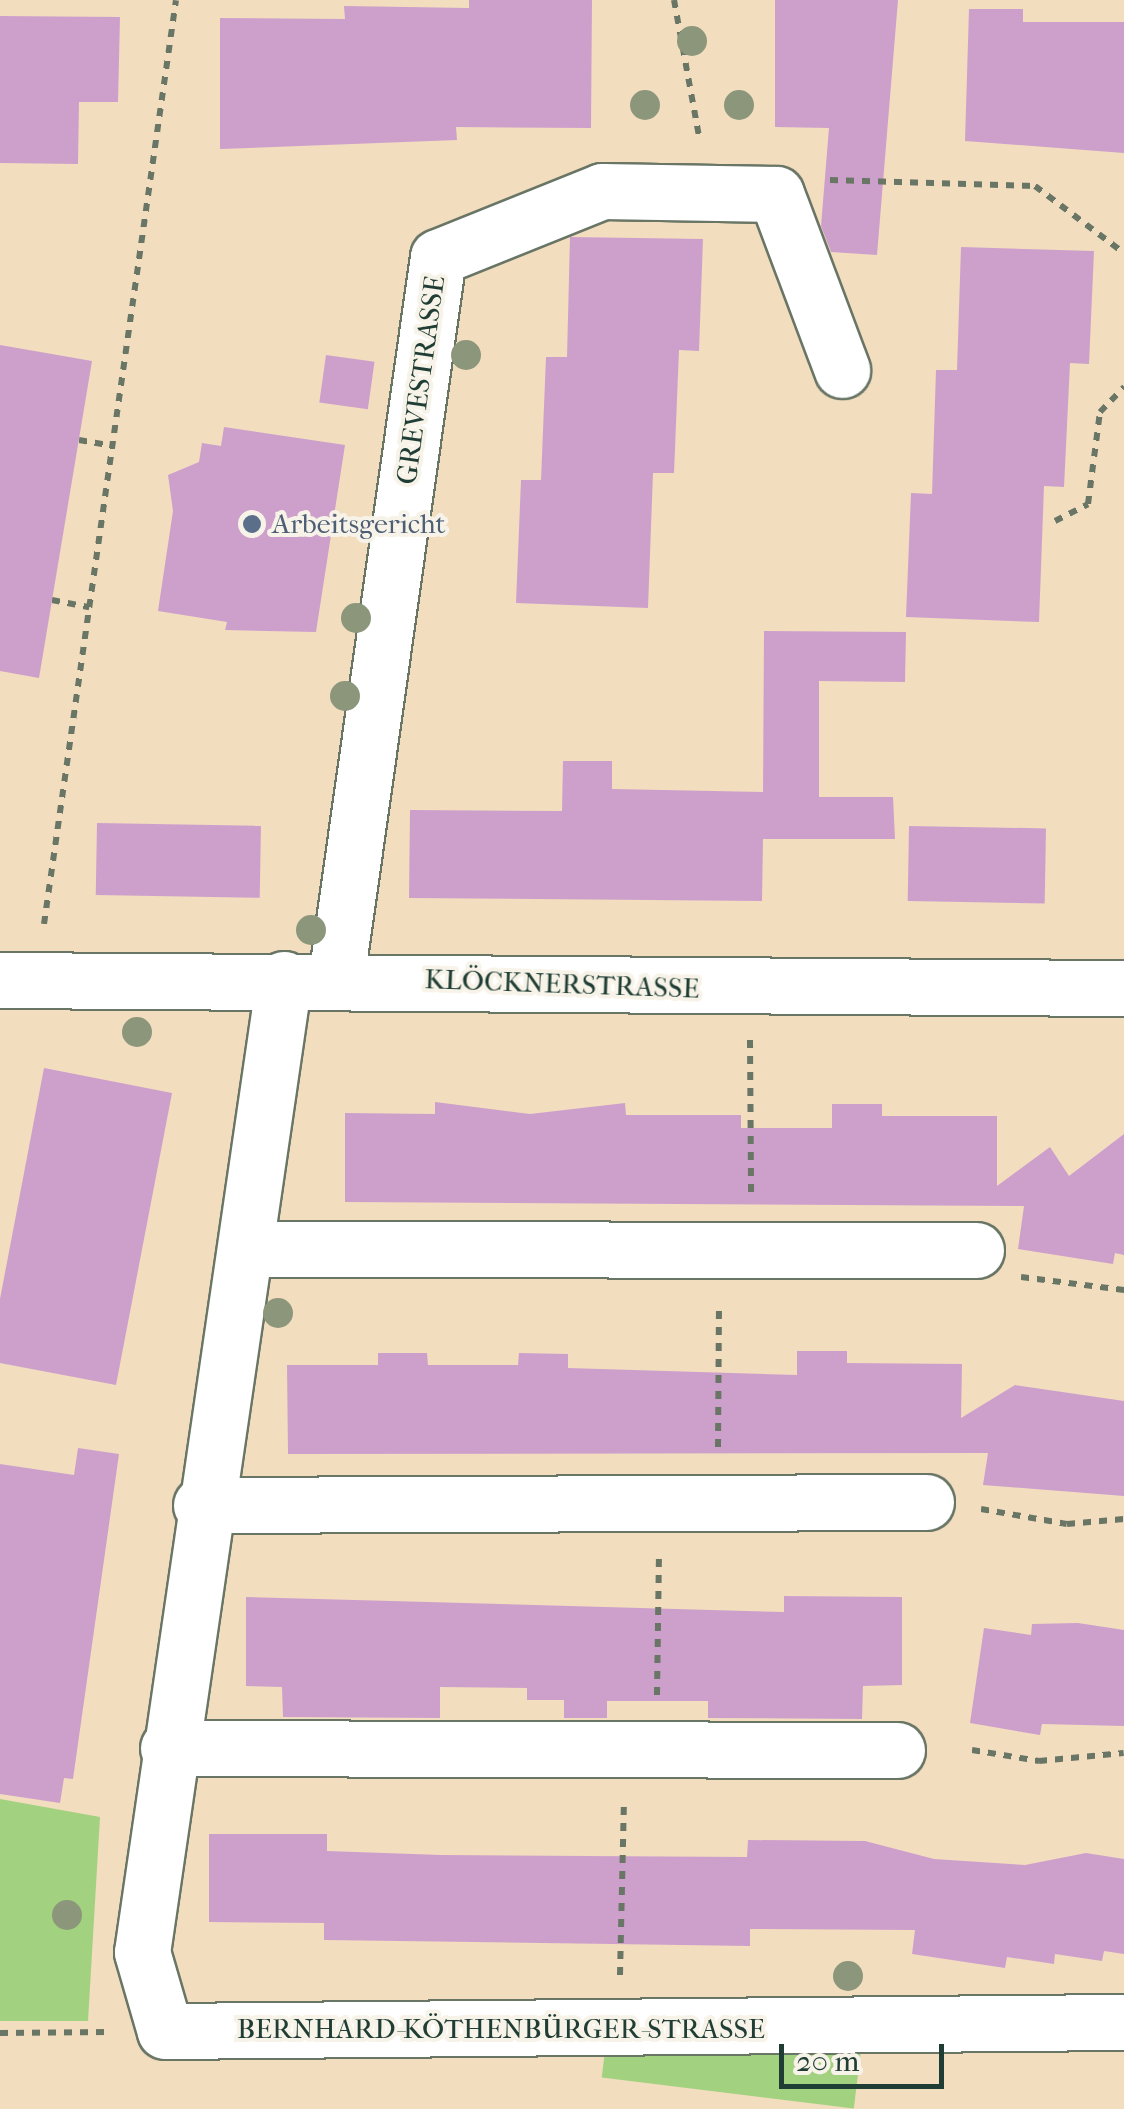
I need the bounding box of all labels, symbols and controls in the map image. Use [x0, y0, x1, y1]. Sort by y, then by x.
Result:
street label: GREVESTRASSE [390, 273, 452, 487]
place label: Arbeitsgericht [272, 507, 445, 541]
marker: Arbeitsgericht [241, 513, 263, 535]
street label: KLÖCKNERSTRASSE [424, 962, 700, 1006]
street label: BERNHARD-KÖTHENBÜRGER-STRASSE [237, 2012, 765, 2046]
scale bar [784, 2024, 949, 2086]
text: 20 m [796, 2044, 859, 2079]

